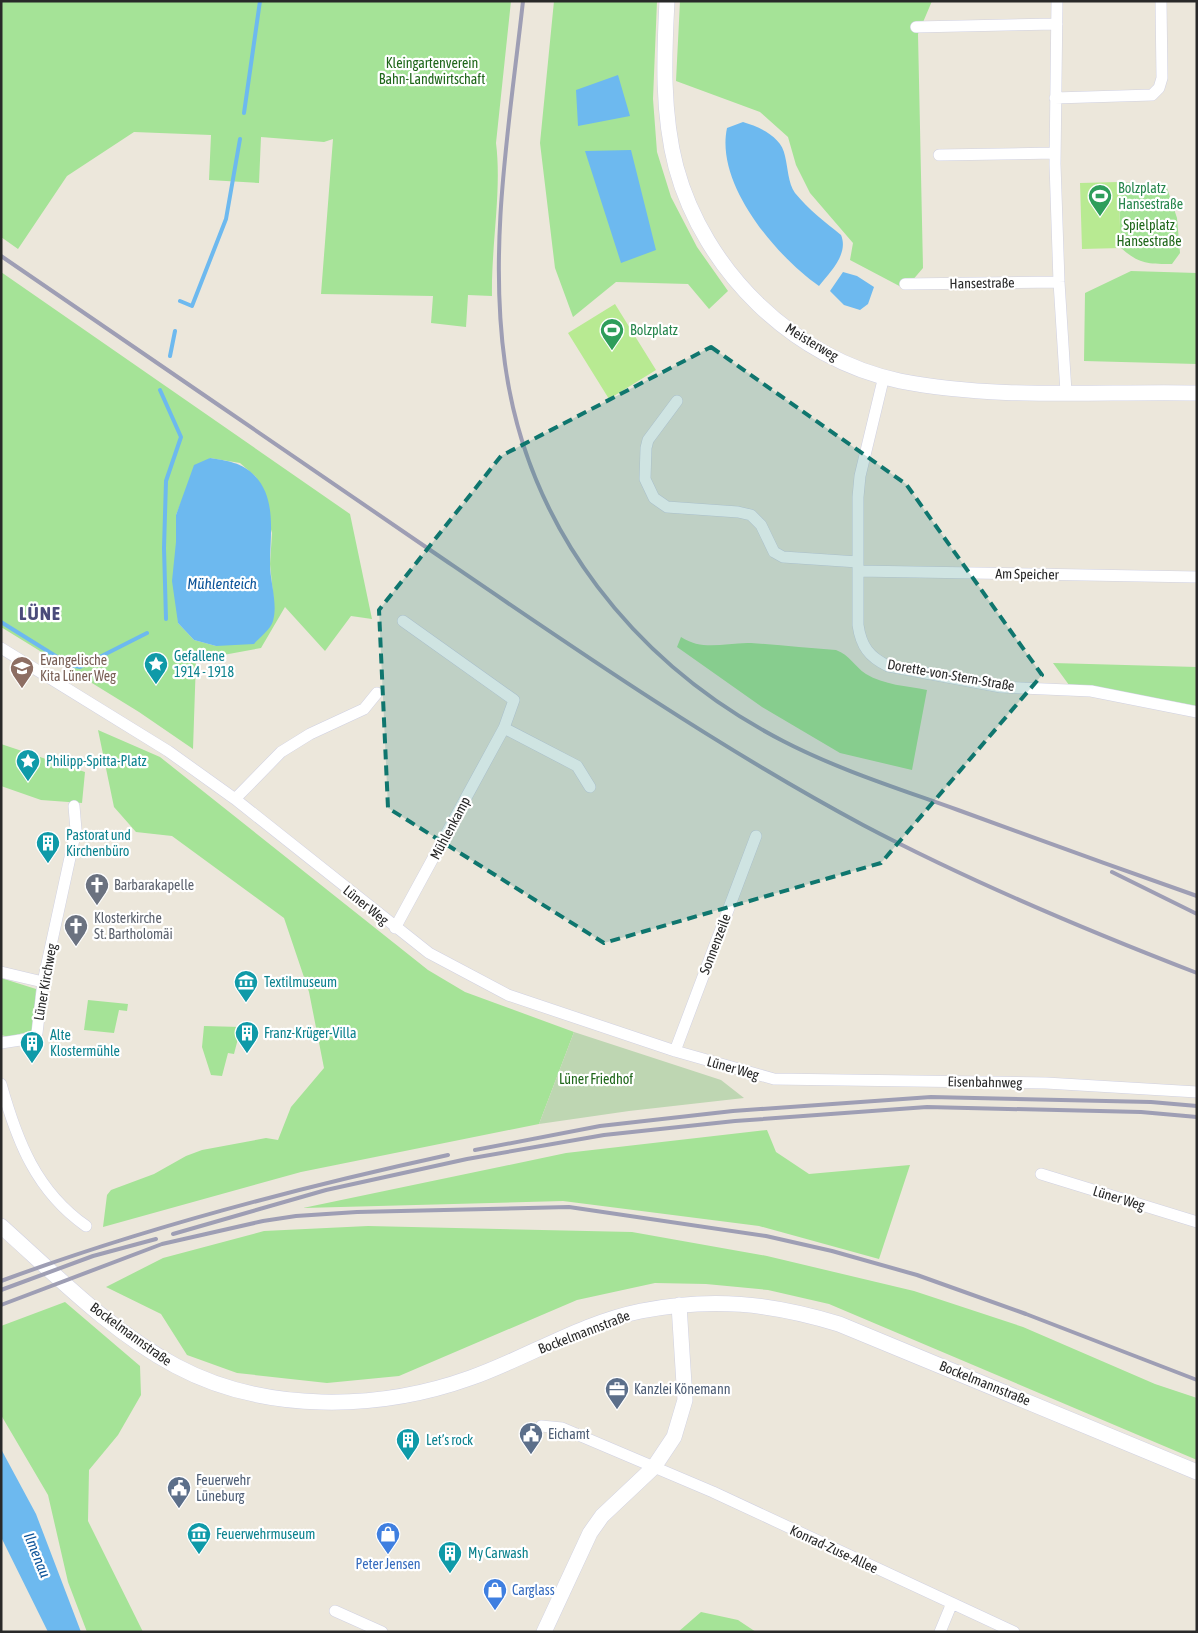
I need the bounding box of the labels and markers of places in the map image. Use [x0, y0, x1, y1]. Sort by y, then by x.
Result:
place label: Bolzplatz Hansestraße [1118, 180, 1183, 212]
sports icon: Bolzplatz Hansestraße [1087, 183, 1113, 217]
sports icon: Bolzplatz [599, 317, 625, 351]
place label: Bolzplatz [630, 322, 678, 338]
place label: Gefallene 1914 - 1918 [174, 648, 234, 680]
place icon: Gefallene 1914 - 1918 [143, 651, 169, 685]
place label: Evangelische Kita Lüner Weg [40, 652, 116, 684]
school or university icon: Evangelische Kita Lüner Weg [9, 655, 35, 689]
place icon: Philipp-Spitta-Platz [15, 748, 41, 782]
place label: Philipp-Spitta-Platz [46, 753, 147, 769]
place label: Pastorat und Kirchenbüro [66, 827, 131, 859]
building icon: Pastorat und Kirchenbüro [35, 830, 61, 864]
church icon: Barbarakapelle [84, 872, 110, 906]
place label: Barbarakapelle [114, 877, 194, 893]
place label: Klosterkirche St. Bartholomäi [94, 910, 173, 942]
church icon: Klosterkirche St. Bartholomäi [63, 913, 89, 947]
museum icon: Textilmuseum [233, 969, 259, 1003]
place label: Textilmuseum [264, 974, 337, 990]
building icon: Franz-Krüger-Villa [234, 1020, 260, 1054]
place label: Franz-Krüger-Villa [264, 1025, 357, 1041]
place label: Alte Klostermühle [50, 1027, 120, 1059]
building icon: Alte Klostermühle [19, 1030, 45, 1064]
office icon: Kanzlei Könemann [604, 1376, 630, 1410]
place label: Kanzlei Könemann [634, 1381, 730, 1397]
public building icon: Eichamt [518, 1421, 544, 1455]
place label: Eichamt [548, 1426, 590, 1442]
building icon: Let’s rock [395, 1427, 421, 1461]
place label: Let’s rock [426, 1432, 473, 1448]
place label: Feuerwehr Lüneburg [196, 1472, 251, 1504]
public building icon: Feuerwehr Lüneburg [166, 1475, 192, 1509]
museum icon: Feuerwehrmuseum [186, 1521, 212, 1555]
shop icon: Peter Jensen [375, 1521, 401, 1555]
place label: Feuerwehrmuseum [216, 1526, 315, 1542]
building icon: My Carwash [437, 1540, 463, 1574]
place label: My Carwash [468, 1545, 528, 1561]
place label: Peter Jensen [355, 1556, 421, 1572]
shop icon: Carglass [482, 1577, 508, 1611]
place label: Carglass [512, 1582, 555, 1598]

